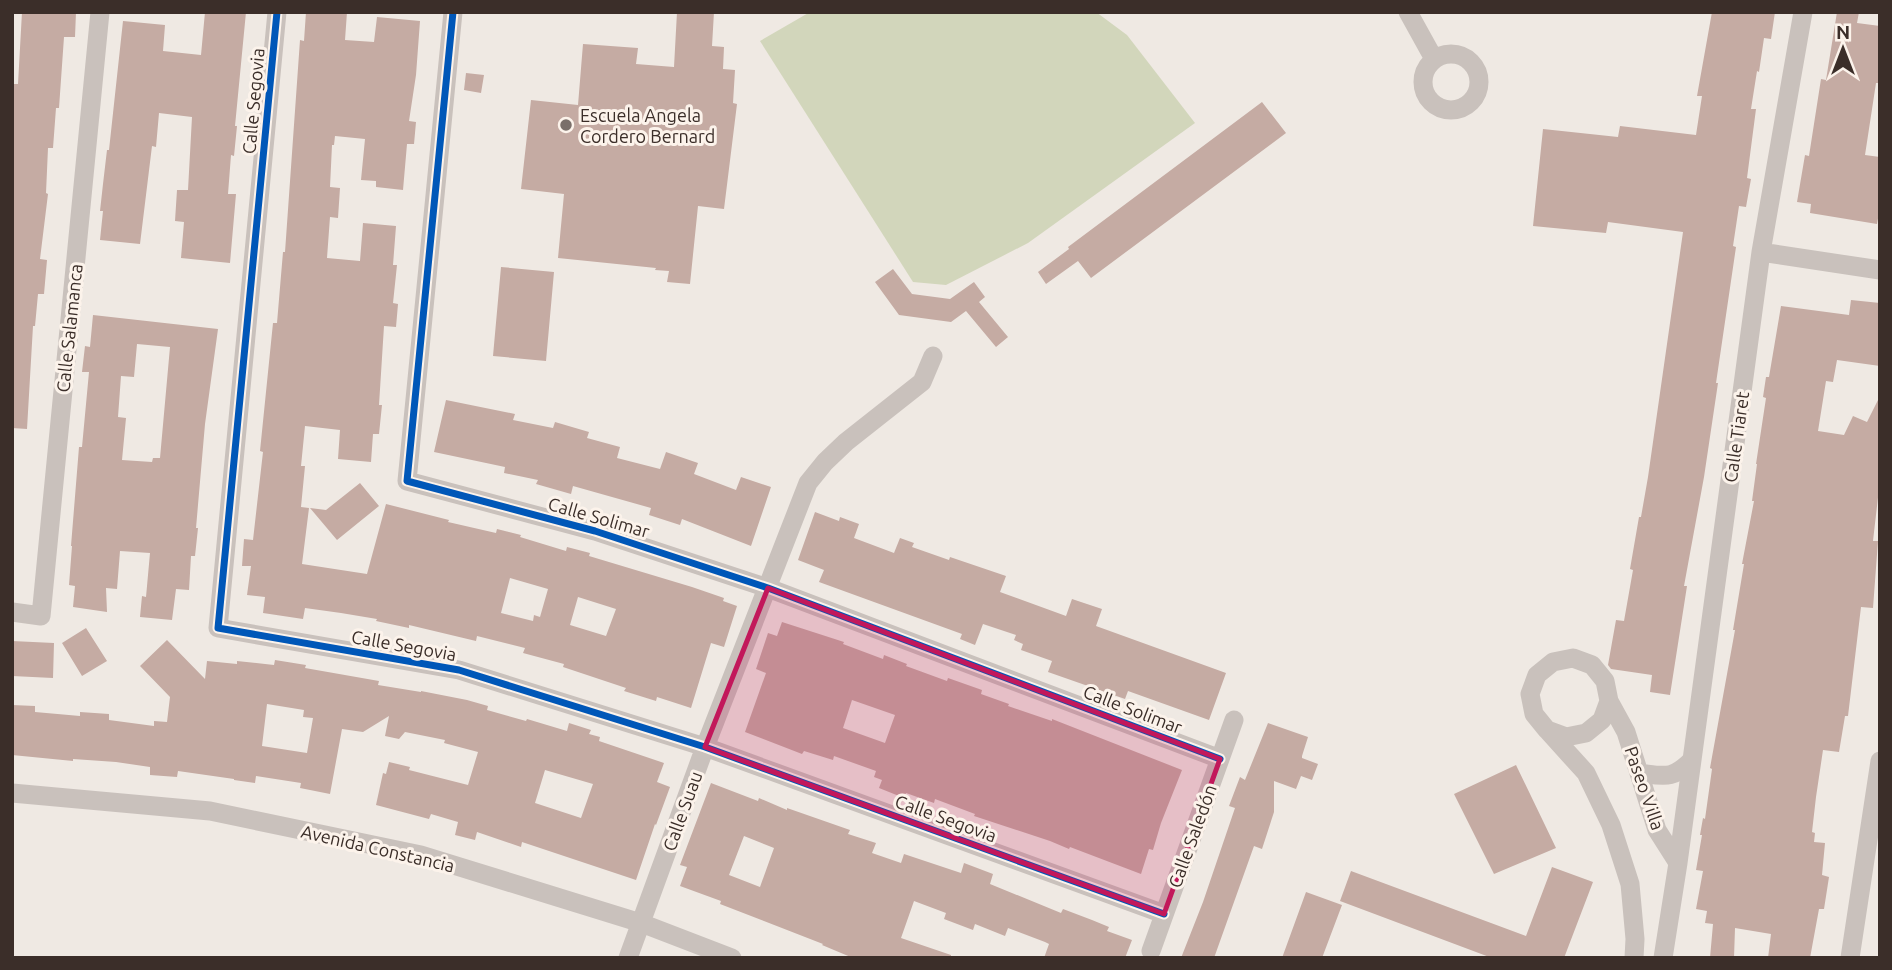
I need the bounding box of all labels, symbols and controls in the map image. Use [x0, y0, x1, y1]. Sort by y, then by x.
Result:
north arrow [1808, 14, 1878, 84]
text: N [1836, 21, 1850, 43]
street label: Calle Segovia [238, 47, 268, 155]
place label: Escuela Angela Cordero Bernard [580, 105, 715, 146]
marker: Escuela Angela Cordero Bernard [558, 117, 574, 133]
street label: Calle Salamanca [52, 263, 86, 393]
street label: Calle Tiaret [1720, 390, 1752, 484]
street label: Calle Solimar [546, 493, 652, 541]
street label: Calle Segovia [350, 626, 458, 664]
street label: Calle Solimar [1081, 681, 1186, 737]
street label: Paseo Villa [1621, 743, 1669, 833]
street label: Calle Suau [658, 769, 706, 853]
street label: Calle Saledón [1164, 782, 1220, 890]
street label: Calle Segovia [893, 790, 999, 846]
street label: Avenida Constancia [299, 821, 457, 875]

